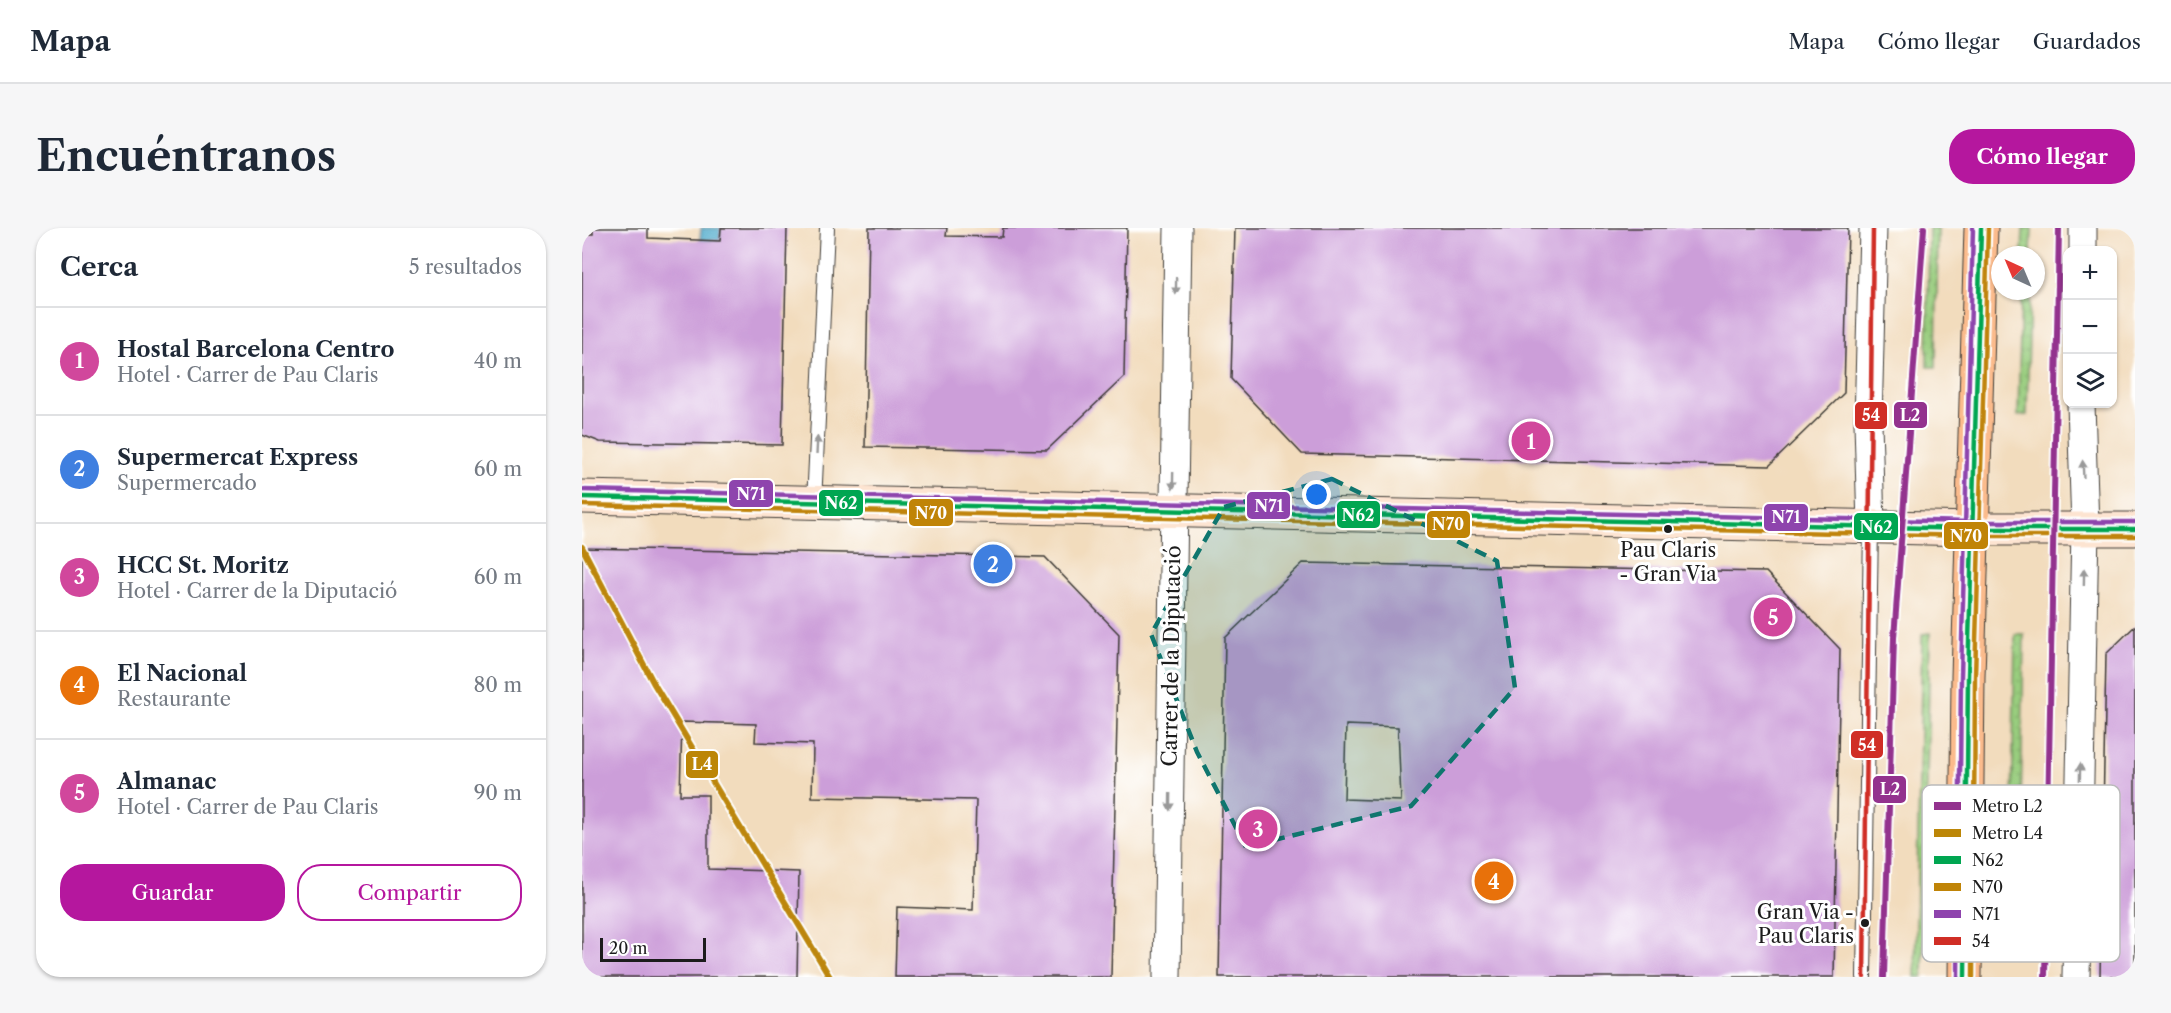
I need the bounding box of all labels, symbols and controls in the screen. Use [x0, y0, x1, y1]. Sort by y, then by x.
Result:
text: Mapa [30, 24, 111, 58]
text: Mapa [1788, 29, 1845, 54]
text: Cómo llegar [1878, 29, 2000, 54]
text: Guardados [2033, 29, 2141, 54]
button: Cómo llegar [1949, 129, 2135, 184]
text: Encuéntranos [36, 130, 336, 182]
north arrow [1991, 246, 2045, 300]
map controls [2063, 246, 2117, 408]
button: + [2063, 246, 2117, 300]
text: Cerca [60, 251, 138, 283]
text: 5 resultados [409, 255, 522, 279]
one-way arrow [1172, 277, 1181, 296]
button: − [2063, 300, 2117, 354]
text: Hostal Barcelona Centro [117, 336, 394, 363]
text: 1 [75, 349, 84, 373]
text: 40 m [474, 349, 522, 373]
button: layers [2063, 354, 2117, 408]
text: Hotel · Carrer de Pau Claris [117, 363, 378, 387]
line badge: 54 [1854, 401, 1888, 430]
line badge: L2 [1893, 401, 1928, 429]
text: 54 [1862, 405, 1880, 425]
text: L2 [1900, 405, 1920, 425]
pin: 1 [1512, 418, 1550, 464]
one-way arrow [812, 436, 821, 455]
text: Supermercat Express [117, 444, 358, 471]
text: 2 [74, 457, 85, 481]
text: 60 m [474, 457, 522, 481]
one-way arrow [2078, 460, 2087, 479]
text: Supermercado [117, 471, 257, 495]
one-way arrow [1169, 472, 1178, 491]
line badge: N71 [728, 479, 774, 508]
your location [1302, 480, 1331, 509]
text: N71 [736, 484, 767, 504]
line badge: N62 [818, 489, 864, 517]
line badge: N71 [1246, 491, 1291, 520]
text: N62 [825, 493, 857, 513]
text: N71 [1254, 496, 1285, 516]
line badge: N70 [908, 498, 954, 527]
line badge: N62 [1336, 500, 1381, 529]
text: N70 [915, 503, 947, 523]
line badge: N71 [1763, 503, 1809, 532]
text: N62 [1342, 505, 1374, 525]
text: N71 [1771, 507, 1802, 527]
line badge: N70 [1426, 510, 1471, 539]
line badge: N62 [1853, 512, 1899, 541]
text: N70 [1432, 514, 1464, 534]
text: N62 [1860, 517, 1892, 537]
line badge: N70 [1943, 521, 1989, 550]
marker: Pau Claris - Gran Via [1662, 523, 1674, 535]
text: N70 [1950, 526, 1982, 546]
place label: Pau Claris - Gran Via [1619, 538, 1717, 586]
pin: 2 [974, 542, 1012, 586]
street label: Carrer de la Diputació [1157, 545, 1185, 767]
text: HCC St. Moritz [117, 552, 289, 579]
text: 3 [74, 565, 85, 589]
text: 60 m [474, 565, 522, 589]
one-way arrow [2079, 567, 2088, 586]
text: Hotel · Carrer de la Diputació [117, 579, 397, 603]
pin: 5 [1754, 594, 1792, 640]
text: El Nacional [117, 660, 247, 687]
text: 4 [74, 673, 85, 697]
text: 80 m [474, 673, 522, 697]
text: Restaurante [117, 687, 231, 711]
line badge: 54 [1850, 730, 1884, 759]
text: 54 [1858, 735, 1876, 755]
line badge: L4 [685, 750, 719, 779]
text: L4 [692, 754, 712, 774]
one-way arrow [2075, 762, 2085, 781]
text: Almanac [117, 768, 216, 795]
line badge: L2 [1872, 775, 1907, 804]
text: L2 [1880, 779, 1900, 799]
text: 5 [74, 781, 85, 805]
text: 90 m [474, 781, 522, 805]
legend [1922, 785, 2120, 962]
one-way arrow [1165, 793, 1174, 812]
text: Hotel · Carrer de Pau Claris [117, 795, 378, 819]
text: Metro L2 [1972, 796, 2043, 816]
pin: 3 [1238, 806, 1278, 852]
text: Metro L4 [1972, 823, 2043, 843]
text: N62 [1972, 850, 2004, 870]
pin: 4 [1474, 858, 1514, 904]
button: Guardar [60, 864, 285, 921]
button: Compartir [297, 864, 522, 921]
text: N70 [1972, 877, 2003, 897]
place label: Gran Via - Pau Claris [1757, 900, 1854, 948]
text: N71 [1972, 904, 2000, 924]
marker: Gran Via - Pau Claris [1859, 917, 1871, 929]
text: 54 [1972, 931, 1990, 951]
scale bar [600, 935, 706, 962]
text: 20 m [609, 938, 648, 958]

